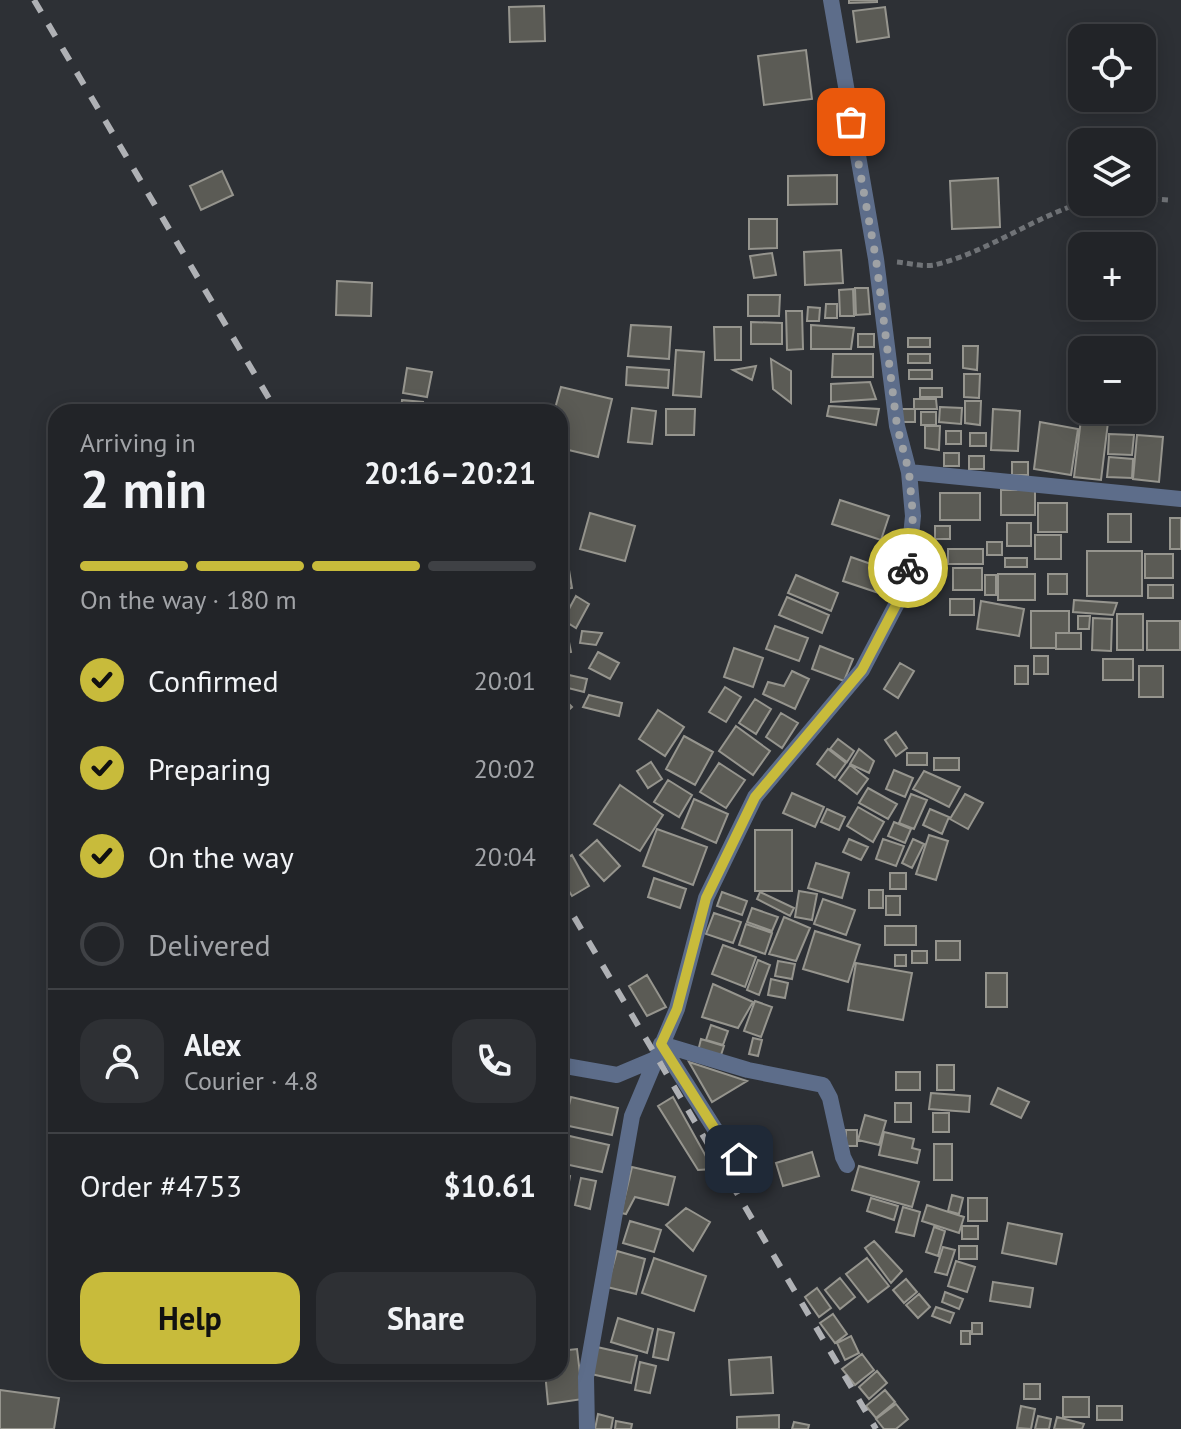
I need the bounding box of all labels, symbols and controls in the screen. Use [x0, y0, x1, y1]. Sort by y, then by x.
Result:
map controls [1068, 24, 1156, 424]
button: locate [1068, 24, 1156, 112]
pin [817, 88, 885, 156]
icon: bag [829, 100, 873, 144]
button: layers [1068, 128, 1156, 216]
button: + [1068, 232, 1156, 320]
button: − [1068, 336, 1156, 424]
text: Arriving in [80, 426, 196, 459]
text: 20:16–20:21 [364, 453, 536, 492]
text: 2 min [80, 455, 207, 522]
courier [868, 528, 948, 608]
icon: bike [886, 546, 930, 590]
text: On the way · 180 m [80, 583, 297, 616]
icon: check [80, 658, 124, 702]
text: Confirmed [148, 661, 279, 700]
text: 20:01 [474, 664, 536, 697]
icon: check [80, 746, 124, 790]
text: Preparing [148, 749, 271, 788]
text: 20:02 [474, 752, 536, 785]
icon: check [80, 834, 124, 878]
text: On the way [148, 837, 294, 876]
text: 20:04 [474, 840, 536, 873]
text: Delivered [148, 925, 271, 964]
button: person [80, 1019, 164, 1103]
button: phone [452, 1019, 536, 1103]
text: Alex [184, 1025, 241, 1064]
text: Courier · 4.8 [184, 1064, 318, 1097]
pin [705, 1125, 773, 1193]
icon: home [717, 1137, 761, 1181]
text: Order #4753 [80, 1166, 242, 1205]
text: $10.61 [444, 1166, 536, 1205]
button: Help [80, 1272, 300, 1364]
button: Share [316, 1272, 536, 1364]

